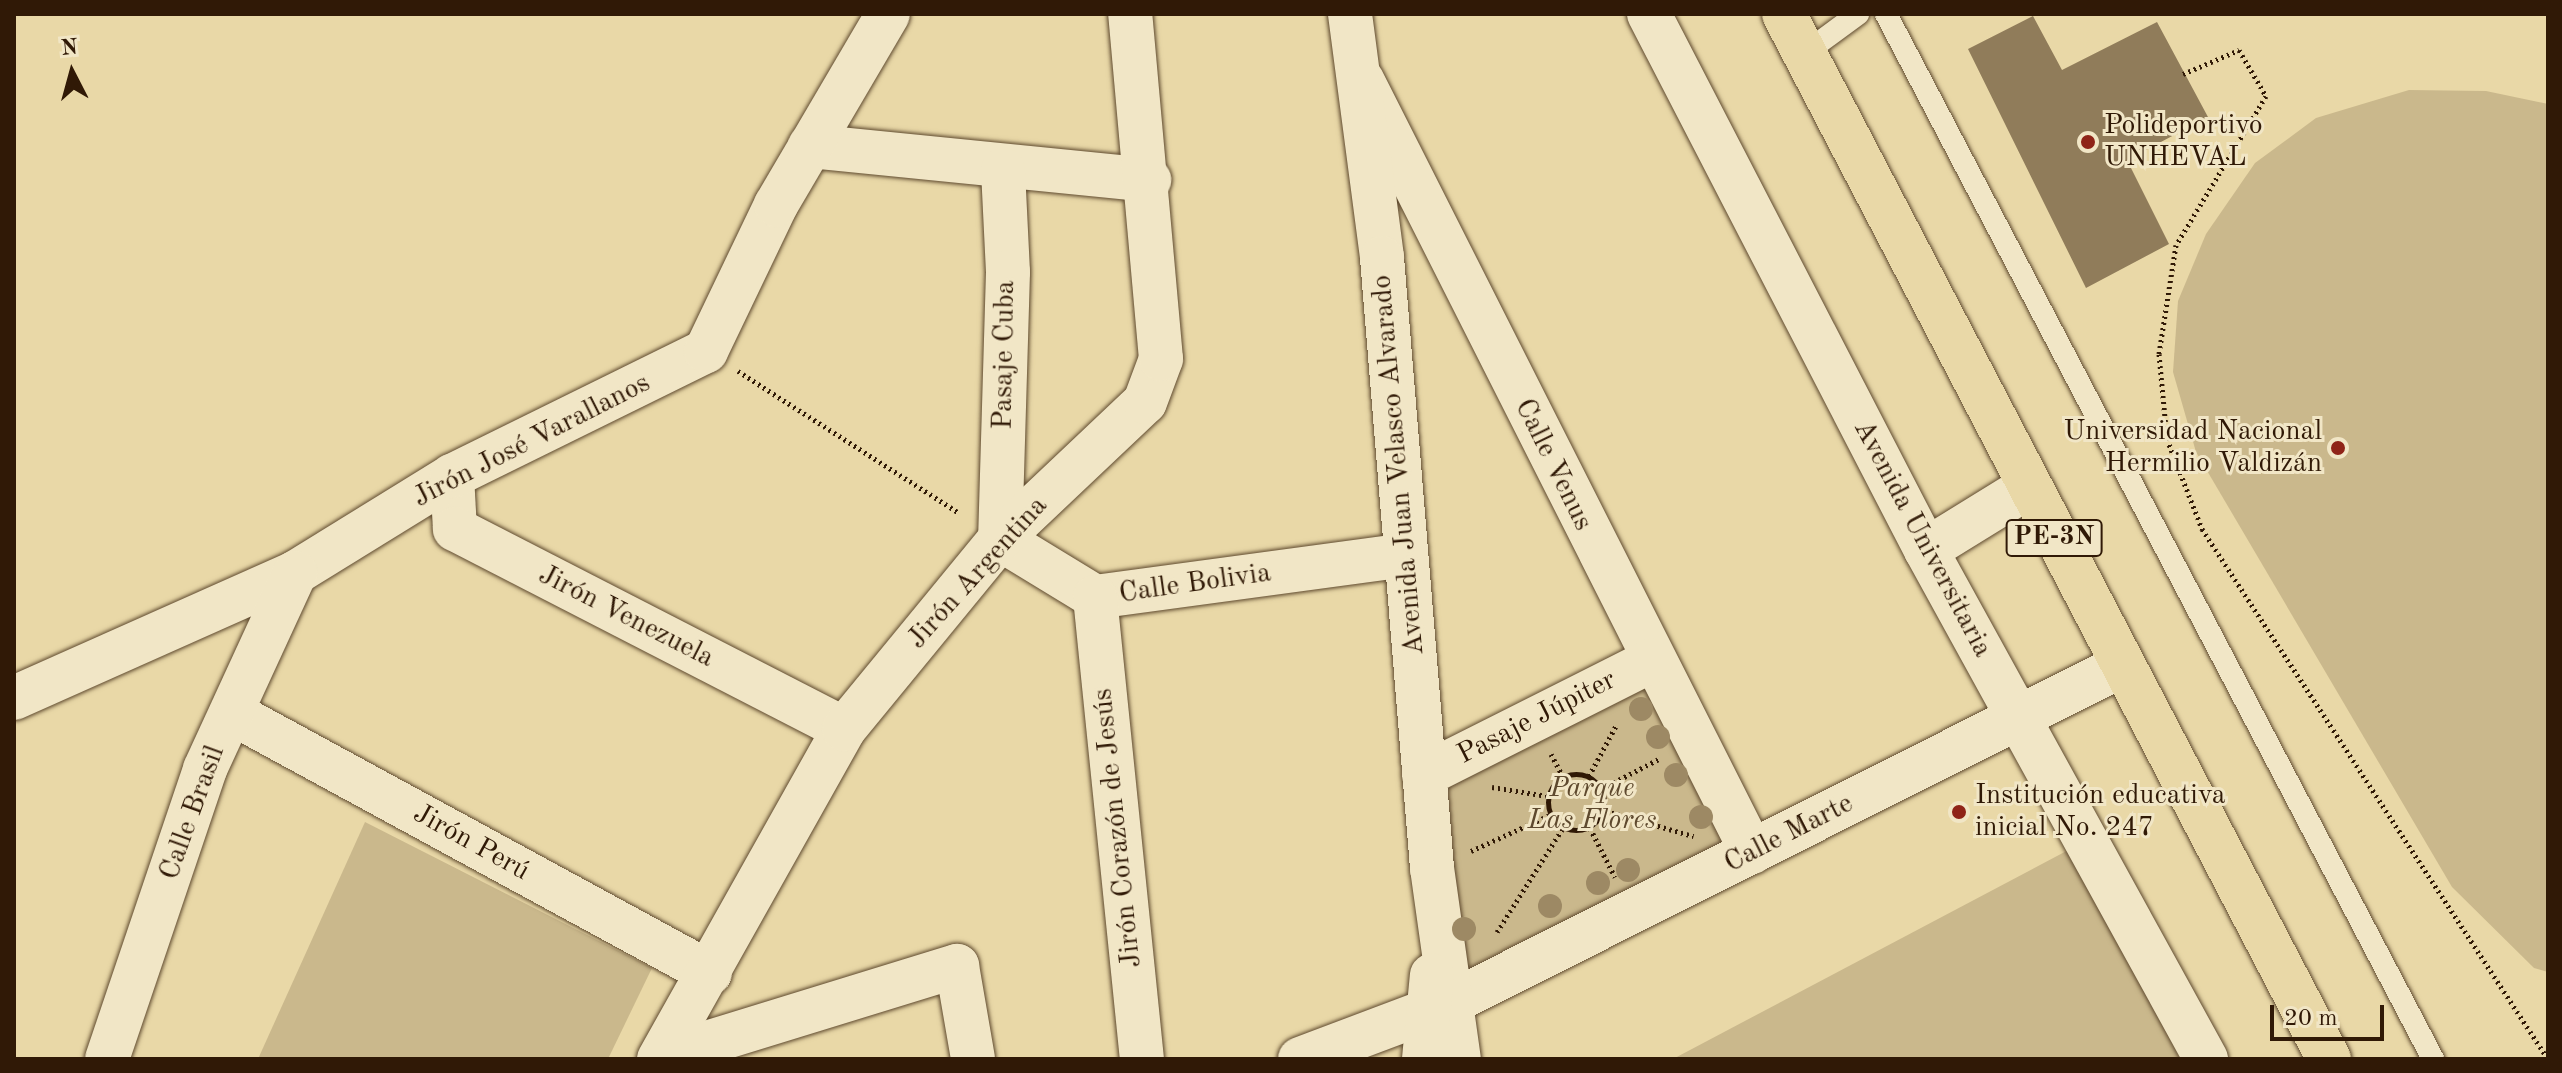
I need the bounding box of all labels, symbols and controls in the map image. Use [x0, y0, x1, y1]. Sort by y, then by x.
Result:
north arrow [32, 32, 112, 112]
text: N [60, 36, 79, 60]
place label: Polideportivo UNHEVAL [2104, 109, 2263, 175]
marker: Polideportivo UNHEVAL [2079, 133, 2097, 151]
street label: Avenida Juan Velasco Alvarado [1366, 273, 1432, 657]
street label: Pasaje Cuba [987, 280, 1023, 430]
street label: Jirón José Varallanos [408, 367, 656, 515]
street label: Calle Venus [1507, 394, 1599, 536]
street label: Avenida Universitaria [1845, 415, 1999, 663]
place label: Universidad Nacional Hermilio Valdizán [2063, 415, 2322, 481]
marker: Universidad Nacional Hermilio Valdizán [2329, 439, 2347, 457]
street label: Jirón Argentina [901, 490, 1055, 656]
road number: PE-3N [2004, 516, 2104, 560]
street label: Calle Bolivia [1117, 557, 1273, 611]
street label: Jirón Venezuela [533, 558, 719, 676]
street label: Pasaje Júpiter [1452, 664, 1622, 772]
street label: Jirón Corazón de Jesús [1087, 687, 1149, 969]
street label: Calle Brasil [153, 741, 233, 885]
park label: Parque Las Flores [1527, 772, 1657, 838]
place label: Institución educativa inicial No. 247 [1975, 779, 2226, 845]
street label: Calle Marte [1719, 787, 1859, 881]
street label: Jirón Perú [407, 797, 535, 889]
marker: Institución educativa inicial No. 247 [1950, 803, 1968, 821]
scale bar [2274, 989, 2388, 1039]
text: 20 m [2284, 1007, 2338, 1031]

